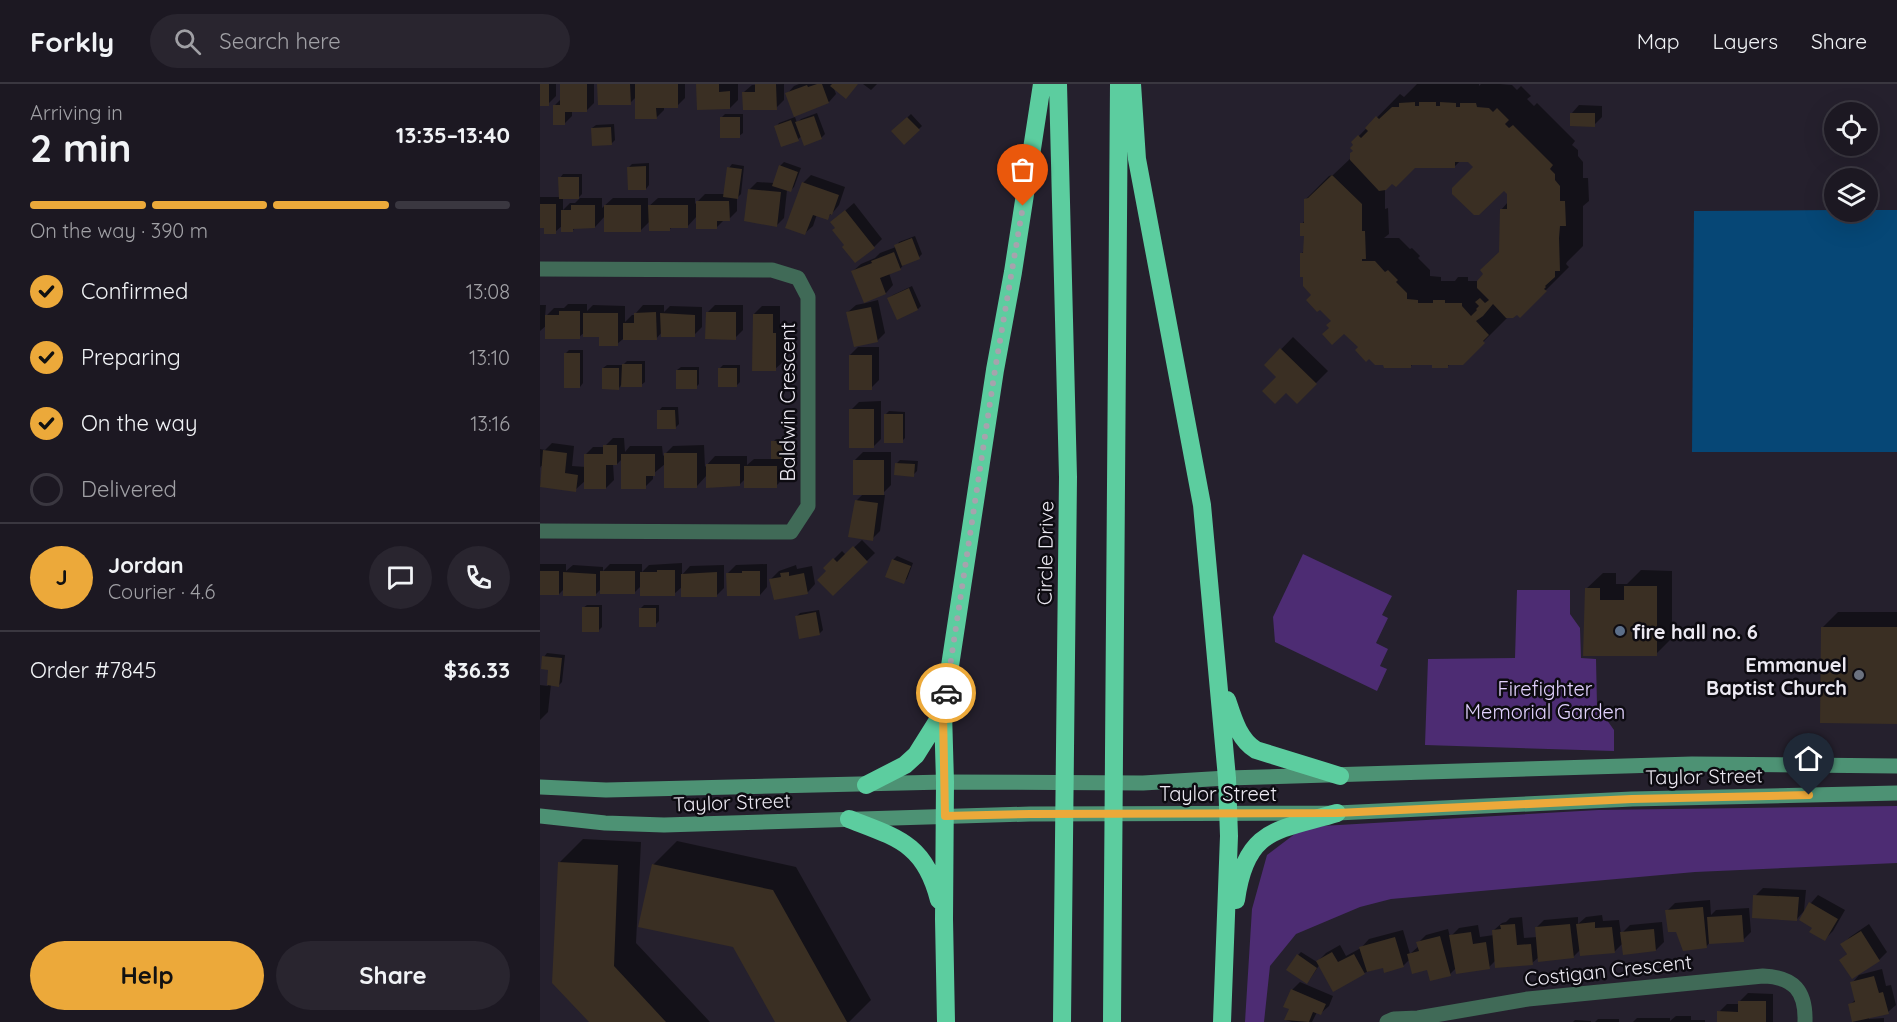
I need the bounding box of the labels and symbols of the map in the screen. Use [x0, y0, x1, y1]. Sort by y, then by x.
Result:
pin [997, 144, 1048, 206]
street label: Baldwin Crescent [775, 322, 800, 482]
street label: Circle Drive [1032, 501, 1058, 605]
place label: fire hall no. 6 [1632, 619, 1758, 644]
marker: fire hall no. 6 [1613, 624, 1627, 638]
place label: Emmanuel Baptist Church [1706, 652, 1847, 700]
courier [916, 663, 976, 723]
marker: Emmanuel Baptist Church [1852, 668, 1866, 682]
park label: Firefighter Memorial Garden [1465, 676, 1625, 724]
pin [1783, 733, 1834, 795]
street label: Taylor Street [1645, 762, 1763, 790]
street label: Taylor Street [1159, 781, 1277, 806]
street label: Taylor Street [673, 787, 792, 817]
street label: Costigan Crescent [1523, 949, 1693, 991]

